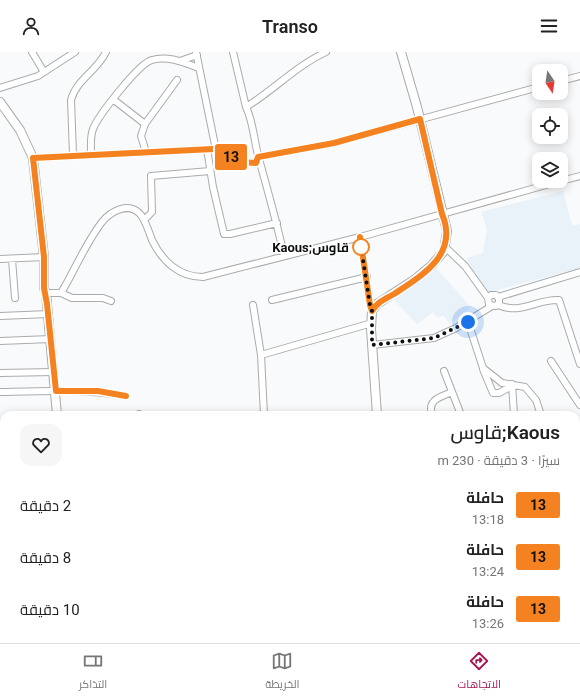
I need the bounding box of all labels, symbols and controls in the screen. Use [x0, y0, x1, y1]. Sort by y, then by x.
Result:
icon: person [20, 15, 42, 37]
icon: menu [538, 15, 560, 37]
text: Transo [262, 16, 318, 37]
north arrow [532, 64, 568, 100]
map controls [532, 64, 568, 188]
button: locate [532, 108, 568, 144]
line badge: 13 [213, 144, 249, 170]
text: 13 [223, 149, 239, 165]
button: layers [532, 152, 568, 188]
marker: Kaous;قاوس [352, 238, 370, 256]
place label: Kaous;قاوس [272, 240, 349, 256]
your location [458, 312, 478, 332]
text: Kaous;قاوس [450, 421, 560, 444]
button: heart [20, 424, 62, 466]
text: سيرًا · 3 دقيقة · 230 m [437, 453, 560, 468]
text: حافلة [466, 489, 504, 507]
text: 2 دقيقة [20, 497, 71, 515]
text: 13 [530, 497, 546, 513]
text: 13:18 [472, 512, 504, 527]
text: حافلة [466, 541, 504, 559]
text: 8 دقيقة [20, 549, 71, 567]
text: 13 [530, 549, 546, 565]
text: 13:24 [472, 564, 504, 579]
text: حافلة [466, 593, 504, 611]
text: 10 دقيقة [20, 601, 80, 619]
text: 13 [530, 601, 546, 617]
text: 13:26 [472, 616, 504, 631]
tab: التذاكر [79, 650, 107, 694]
tab: الخريطة [265, 650, 300, 694]
tab: الاتجاهات [457, 650, 501, 694]

